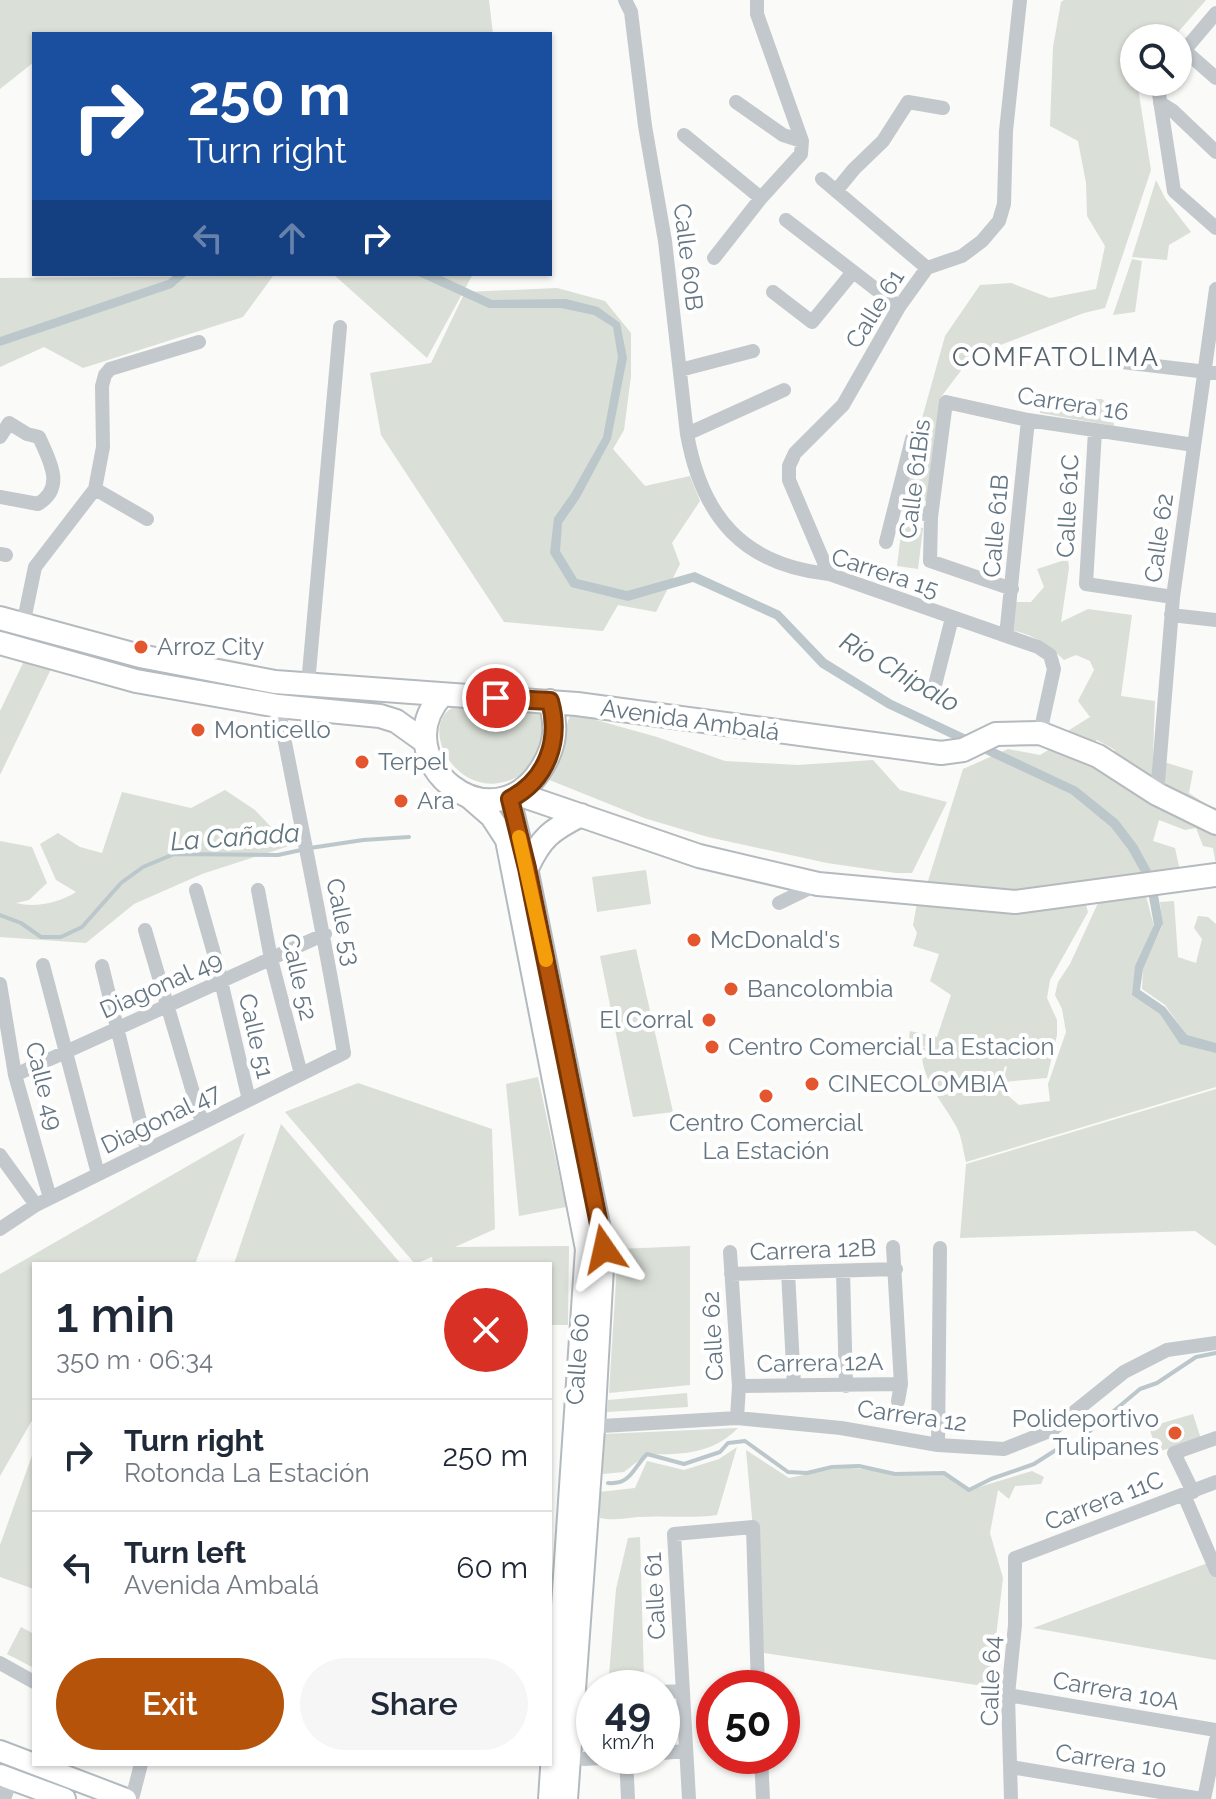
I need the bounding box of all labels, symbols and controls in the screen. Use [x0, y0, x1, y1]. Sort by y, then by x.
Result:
map controls [1120, 24, 1192, 96]
button: search [1120, 24, 1192, 96]
text: 250 m [188, 62, 351, 128]
icon: right [56, 64, 160, 168]
text: Turn right [188, 129, 347, 171]
street label: Calle 60B [668, 202, 709, 312]
icon: left [186, 216, 230, 260]
icon: ahead [270, 216, 314, 260]
icon: right [354, 216, 398, 260]
street label: Calle 61 [839, 264, 910, 354]
district label: COMFATOLIMA [952, 342, 1160, 372]
street label: Carrera 16 [1015, 380, 1131, 427]
street label: Calle 61Bis [893, 417, 936, 540]
street label: Calle 61C [1050, 453, 1085, 559]
street label: Calle 61B [977, 473, 1014, 579]
street label: Calle 62 [1138, 491, 1179, 584]
street label: Carrera 15 [828, 542, 942, 603]
water label: Río Chipalo [835, 626, 965, 718]
place label: Arroz City [157, 632, 264, 661]
marker: Arroz City [132, 638, 150, 656]
pin [462, 664, 530, 732]
icon: arrive [474, 676, 518, 720]
street label: Avenida Ambalá [599, 693, 781, 746]
place label: Monticello [214, 715, 331, 744]
marker: Monticello [189, 721, 207, 739]
place label: Terpel [378, 747, 448, 776]
marker: Terpel [353, 753, 371, 771]
place label: Ara [417, 786, 455, 815]
marker: Ara [392, 792, 410, 810]
water label: La Cañada [169, 818, 301, 856]
street label: Calle 53 [320, 875, 367, 968]
place label: McDonald's [710, 925, 840, 954]
street label: Calle 52 [275, 931, 324, 1023]
marker: McDonald's [685, 931, 703, 949]
street label: Diagonal 49 [95, 945, 226, 1024]
place label: Bancolombia [747, 974, 893, 1003]
marker: Bancolombia [722, 980, 740, 998]
street label: Calle 51 [233, 991, 280, 1081]
place label: El Corral [599, 1005, 693, 1034]
marker: El Corral [700, 1011, 718, 1029]
place label: Centro Comercial La Estacion [728, 1032, 1054, 1061]
marker: Centro Comercial La Estacion [703, 1038, 721, 1056]
street label: Calle 49 [20, 1039, 69, 1133]
place label: CINECOLOMBIA [828, 1069, 1008, 1098]
marker: CINECOLOMBIA [803, 1075, 821, 1093]
street label: Diagonal 47 [96, 1077, 225, 1160]
marker: Centro Comercial La Estación [757, 1087, 775, 1105]
place label: Centro Comercial La Estación [669, 1108, 863, 1165]
position arrow [562, 1207, 646, 1291]
street label: Carrera 12B [749, 1233, 877, 1266]
text: 1 min [56, 1287, 175, 1343]
button: close [444, 1288, 528, 1372]
street label: Calle 62 [696, 1290, 729, 1382]
street label: Calle 60 [560, 1312, 595, 1406]
text: 350 m · 06:34 [56, 1345, 213, 1375]
street label: Carrera 12A [756, 1347, 884, 1378]
street label: Carrera 12 [855, 1393, 969, 1438]
place label: Polideportivo Tulipanes [1012, 1404, 1159, 1461]
text: Turn right [124, 1423, 264, 1458]
marker: Polideportivo Tulipanes [1166, 1424, 1184, 1442]
icon: right [56, 1433, 100, 1477]
text: 250 m [442, 1438, 528, 1473]
text: Rotonda La Estación [124, 1458, 370, 1488]
street label: Carrera 11C [1040, 1465, 1167, 1536]
text: Turn left [124, 1535, 246, 1570]
icon: left [56, 1545, 100, 1589]
text: 60 m [456, 1550, 528, 1585]
street label: Calle 61 [638, 1552, 671, 1641]
text: Avenida Ambalá [124, 1570, 319, 1600]
street label: Calle 64 [974, 1635, 1007, 1727]
button: Exit [56, 1658, 284, 1750]
button: Share [300, 1658, 528, 1750]
street label: Carrera 10A [1050, 1665, 1182, 1716]
speed limit sign: 50 [696, 1670, 800, 1774]
text: 49 [605, 1688, 651, 1735]
text: km/h [602, 1730, 654, 1754]
street label: Carrera 10 [1053, 1737, 1169, 1784]

